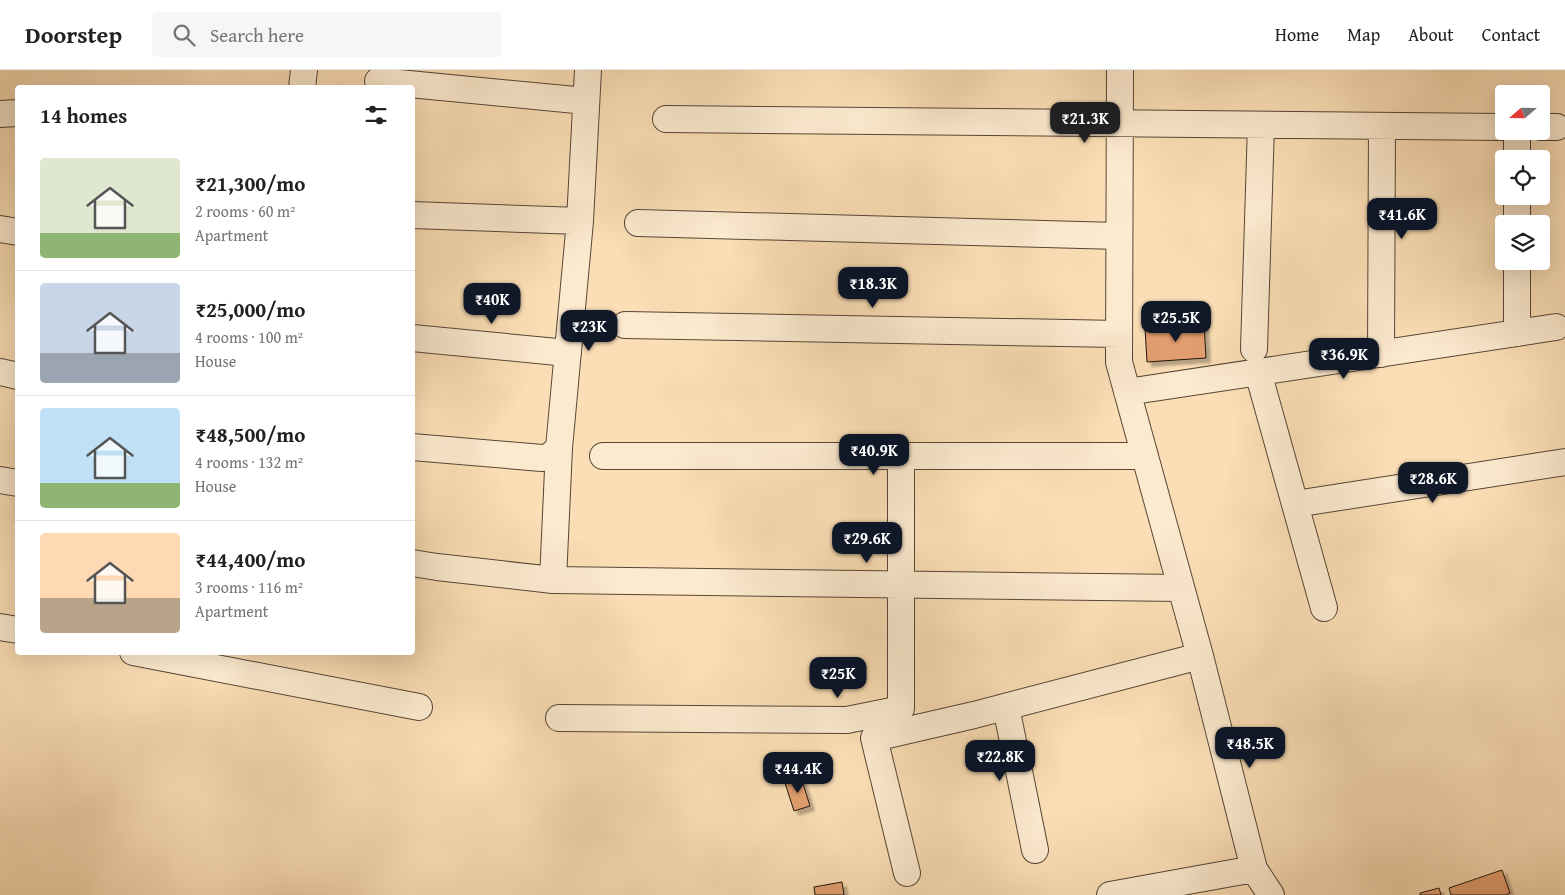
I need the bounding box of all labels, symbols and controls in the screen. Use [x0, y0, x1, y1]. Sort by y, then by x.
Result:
search box [152, 12, 502, 57]
text: Doorstep [25, 17, 122, 52]
icon: search [170, 21, 198, 49]
text: Search here [210, 21, 304, 49]
text: Home [1275, 21, 1319, 48]
text: Map [1347, 21, 1380, 48]
text: About [1408, 21, 1454, 48]
text: Contact [1482, 21, 1540, 48]
north arrow [1495, 85, 1550, 140]
map controls [1495, 85, 1550, 270]
text: 14 homes [40, 100, 127, 131]
icon: filters [362, 101, 390, 129]
pin: ₹21.3K [1044, 102, 1126, 144]
text: ₹21.3K [1061, 106, 1109, 130]
button: locate [1495, 150, 1550, 205]
text: ₹21,300/mo [195, 168, 305, 199]
icon: home [80, 178, 140, 238]
pin: ₹41.6K [1361, 198, 1443, 240]
text: 2 rooms · 60 m² [195, 199, 295, 223]
text: ₹41.6K [1378, 202, 1426, 226]
button: layers [1495, 215, 1550, 270]
text: Apartment [195, 223, 268, 247]
pin: ₹18.3K [832, 266, 914, 309]
text: ₹18.3K [849, 271, 897, 295]
pin: ₹40K [462, 282, 522, 325]
text: ₹40K [475, 287, 509, 311]
text: ₹25,000/mo [195, 294, 305, 325]
pin: ₹25.5K [1135, 300, 1217, 343]
icon: home [80, 303, 140, 363]
text: ₹25.5K [1152, 305, 1200, 329]
pin: ₹23K [559, 310, 619, 352]
text: ₹23K [572, 314, 606, 338]
text: 4 rooms · 100 m² [195, 325, 303, 349]
pin: ₹36.9K [1303, 338, 1385, 380]
text: ₹36.9K [1320, 342, 1368, 366]
text: House [195, 349, 236, 373]
text: ₹48,500/mo [195, 419, 305, 450]
icon: home [80, 428, 140, 488]
pin: ₹40.9K [833, 434, 915, 476]
text: ₹40.9K [850, 438, 898, 462]
text: 4 rooms · 132 m² [195, 450, 303, 474]
pin: ₹28.6K [1392, 462, 1474, 504]
text: ₹28.6K [1409, 466, 1457, 490]
text: House [195, 474, 236, 498]
pin: ₹29.6K [826, 522, 908, 564]
text: ₹29.6K [843, 526, 891, 550]
text: ₹44,400/mo [195, 544, 305, 575]
icon: home [80, 553, 140, 613]
text: 3 rooms · 116 m² [195, 575, 303, 599]
text: Apartment [195, 599, 268, 623]
pin: ₹25K [808, 656, 868, 699]
text: ₹25K [821, 661, 855, 685]
pin: ₹48.5K [1209, 726, 1291, 769]
text: ₹48.5K [1226, 731, 1274, 755]
pin: ₹22.8K [959, 740, 1041, 782]
text: ₹22.8K [976, 744, 1024, 768]
pin: ₹44.4K [757, 752, 839, 794]
text: ₹44.4K [774, 756, 822, 780]

